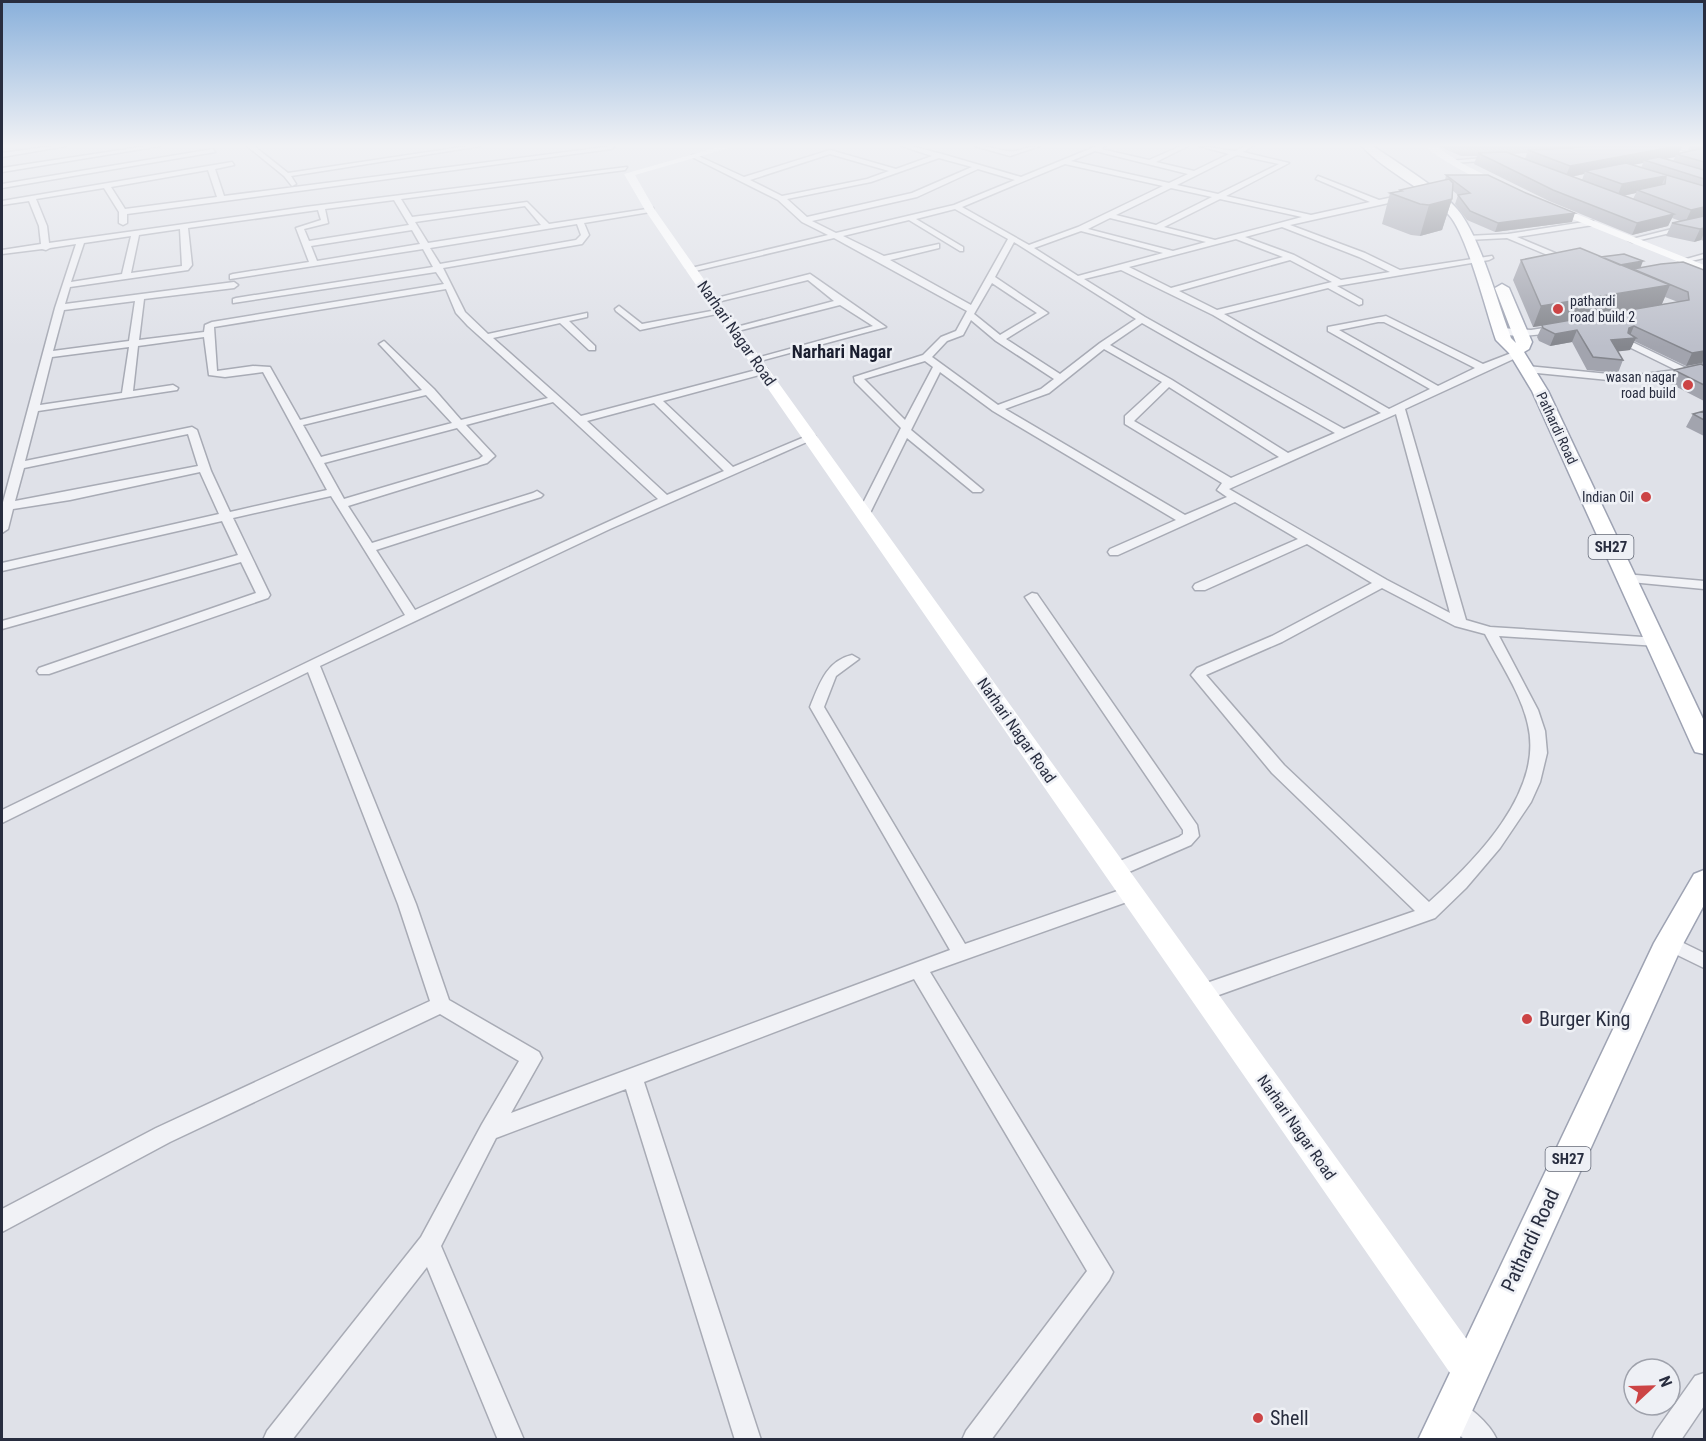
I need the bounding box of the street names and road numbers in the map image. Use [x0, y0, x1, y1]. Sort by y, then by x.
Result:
street label: Narhari Nagar Road [693, 277, 780, 389]
street label: Pathardi Road [1533, 389, 1581, 467]
road number: SH27 [1588, 535, 1634, 559]
street label: Narhari Nagar Road [973, 674, 1060, 786]
street label: Narhari Nagar Road [1253, 1071, 1340, 1183]
road number: SH27 [1546, 1147, 1590, 1171]
street label: Pathardi Road [1496, 1185, 1564, 1295]

